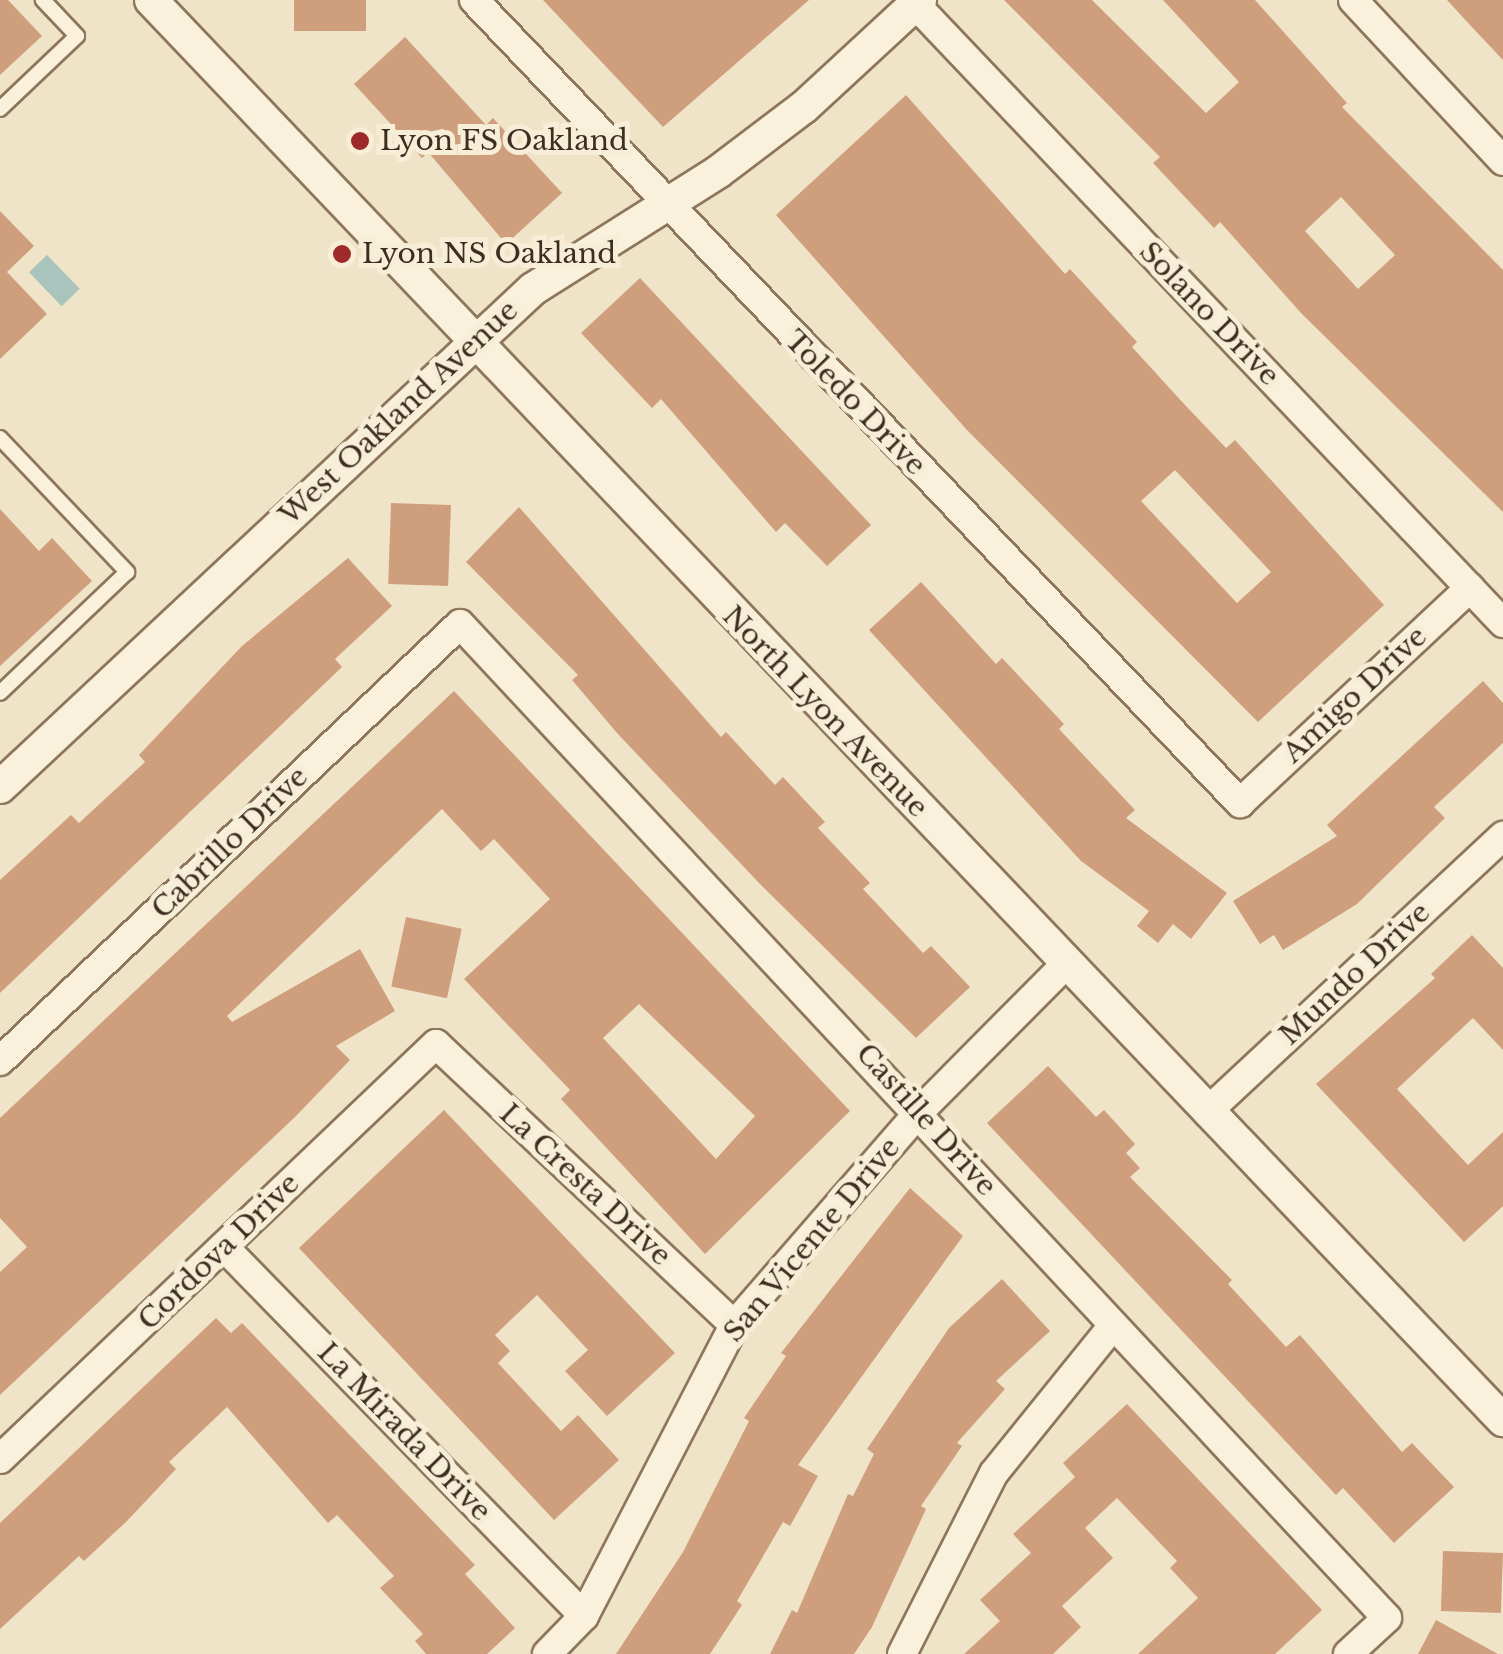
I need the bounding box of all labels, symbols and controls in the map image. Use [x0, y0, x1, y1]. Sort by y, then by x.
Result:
place label: Lyon FS Oakland [380, 124, 628, 158]
marker: Lyon FS Oakland [349, 130, 371, 152]
street label: Solano Drive [1132, 235, 1286, 393]
place label: Lyon NS Oakland [362, 237, 616, 271]
marker: Lyon NS Oakland [331, 243, 353, 265]
street label: West Oakland Avenue [272, 293, 526, 533]
street label: Toledo Drive [778, 324, 932, 482]
street label: North Lyon Avenue [715, 599, 935, 825]
street label: Amigo Drive [1276, 620, 1434, 770]
street label: Cabrillo Drive [145, 760, 315, 926]
street label: Mundo Drive [1273, 896, 1437, 1052]
street label: Castille Drive [849, 1037, 1003, 1203]
street label: La Cresta Drive [492, 1097, 678, 1273]
street label: San Vicente Drive [716, 1131, 908, 1349]
street label: Cordova Drive [131, 1167, 307, 1337]
street label: La Mirada Drive [310, 1336, 498, 1528]

